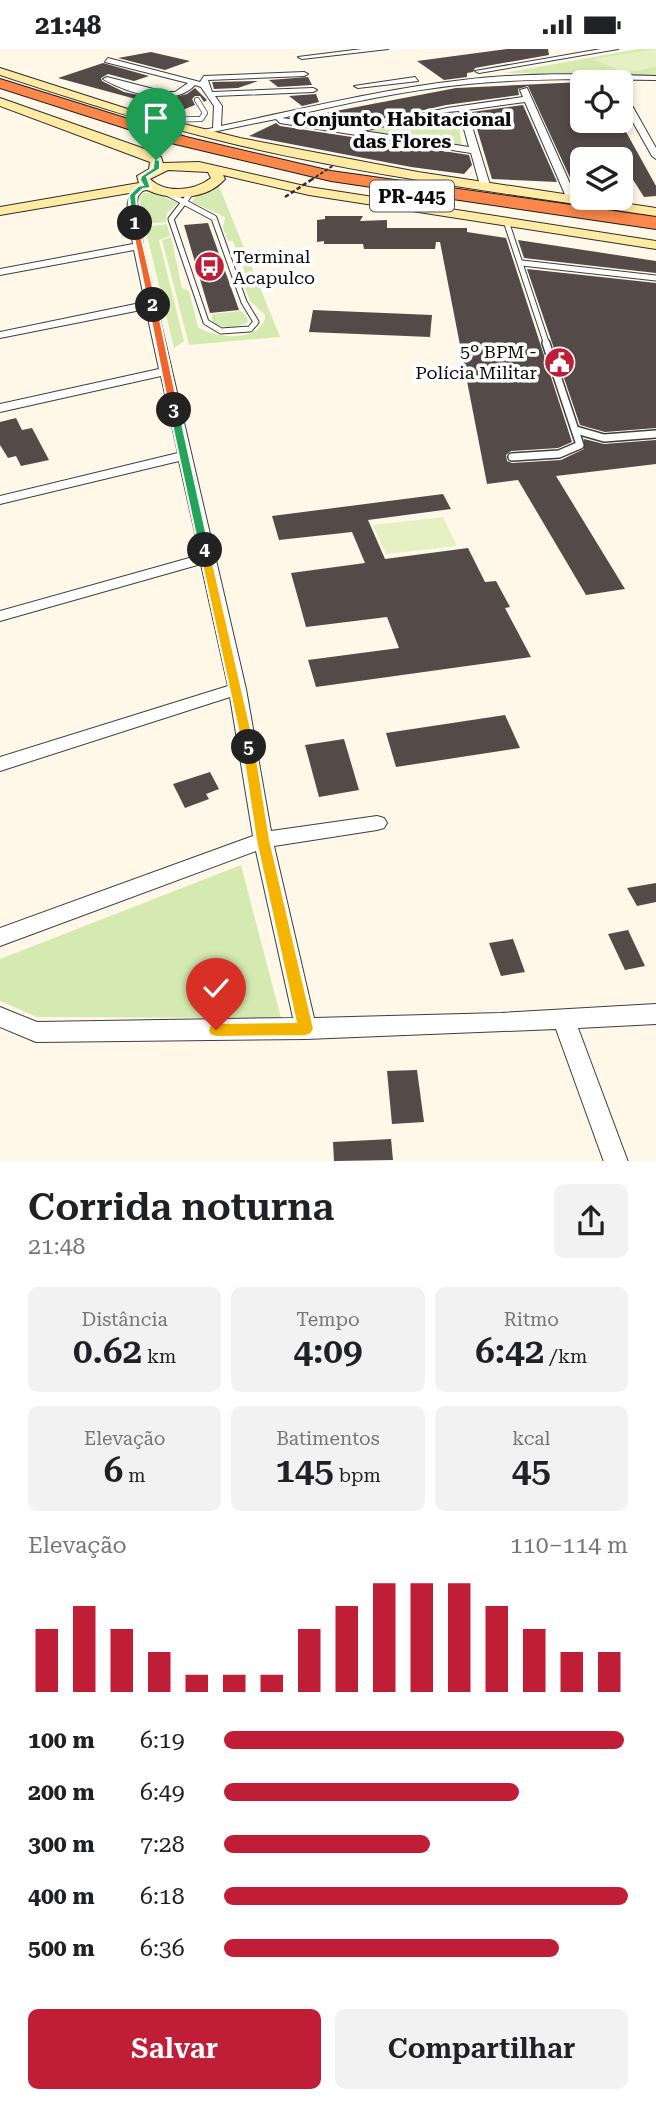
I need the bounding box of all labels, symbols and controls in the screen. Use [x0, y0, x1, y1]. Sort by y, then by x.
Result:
text: 21:48 [35, 10, 101, 40]
map controls [570, 70, 633, 210]
button: locate [570, 70, 633, 133]
pin [126, 88, 186, 160]
icon: arrive [137, 99, 175, 137]
district label: Conjunto Habitacional das Flores [293, 108, 511, 153]
button: layers [570, 147, 633, 210]
road number: PR-445 [370, 181, 454, 211]
pin: 1 [118, 205, 152, 241]
text: 1 [129, 211, 140, 234]
place label: Terminal Acapulco [233, 246, 315, 288]
bus stop icon: Terminal Acapulco [193, 250, 227, 284]
pin: 2 [136, 287, 170, 323]
text: 2 [147, 293, 158, 316]
place label: 5º BPM - Polícia Militar [415, 341, 537, 383]
public building icon: 5º BPM - Polícia Militar [543, 345, 577, 379]
pin: 3 [156, 393, 192, 427]
text: 3 [168, 398, 179, 421]
pin: 4 [188, 533, 222, 567]
text: 4 [199, 538, 210, 561]
pin: 5 [232, 729, 266, 765]
text: 5 [243, 735, 254, 758]
pin [186, 958, 246, 1030]
icon: check [197, 969, 235, 1007]
button: share [554, 1184, 628, 1258]
text: Corrida noturna [28, 1185, 334, 1229]
text: 21:48 [28, 1233, 85, 1260]
text: Distância [81, 1308, 168, 1331]
text: Tempo [296, 1308, 360, 1331]
text: Ritmo [504, 1308, 559, 1331]
text: 0.62 [73, 1331, 142, 1372]
text: 4:09 [293, 1331, 363, 1372]
text: 6:42 [475, 1331, 544, 1372]
text: km [142, 1345, 176, 1368]
text: /km [544, 1345, 587, 1368]
text: Elevação [84, 1427, 165, 1450]
text: Batimentos [276, 1427, 380, 1450]
text: kcal [512, 1427, 550, 1450]
text: 6 [104, 1450, 123, 1491]
text: 145 [275, 1450, 334, 1491]
text: 45 [512, 1450, 551, 1491]
text: m [123, 1464, 146, 1487]
text: bpm [334, 1464, 381, 1487]
text: Elevação [28, 1532, 127, 1559]
text: 110–114 m [510, 1532, 628, 1559]
text: 100 m [28, 1727, 95, 1754]
text: 6:19 [140, 1727, 185, 1754]
text: 200 m [28, 1779, 95, 1806]
text: 6:49 [140, 1779, 185, 1806]
text: 300 m [28, 1831, 95, 1858]
text: 7:28 [140, 1831, 185, 1858]
text: 400 m [28, 1883, 95, 1910]
text: 6:18 [140, 1883, 185, 1910]
text: 500 m [28, 1935, 95, 1962]
text: 6:36 [140, 1935, 185, 1962]
button: Salvar [28, 2009, 321, 2089]
button: Compartilhar [335, 2009, 628, 2089]

